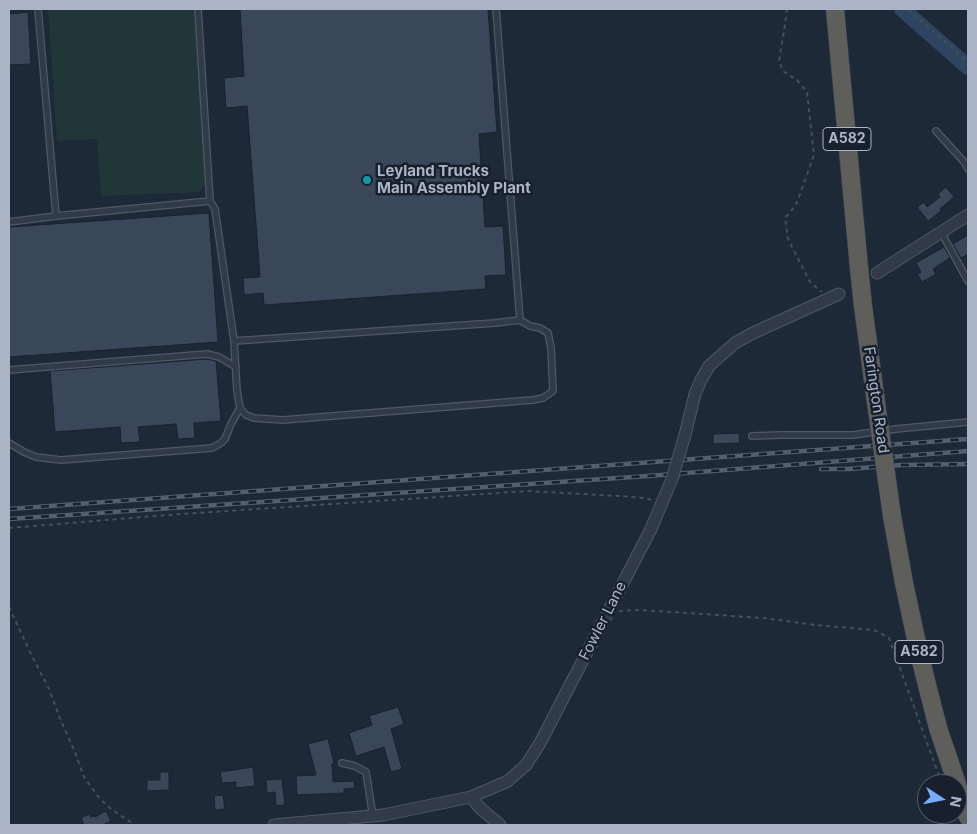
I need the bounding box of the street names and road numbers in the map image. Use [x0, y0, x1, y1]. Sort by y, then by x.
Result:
road number: A582 [823, 128, 871, 150]
street label: Farington Road [860, 346, 892, 454]
street label: Fowler Lane [575, 579, 631, 663]
road number: A582 [895, 640, 943, 664]

